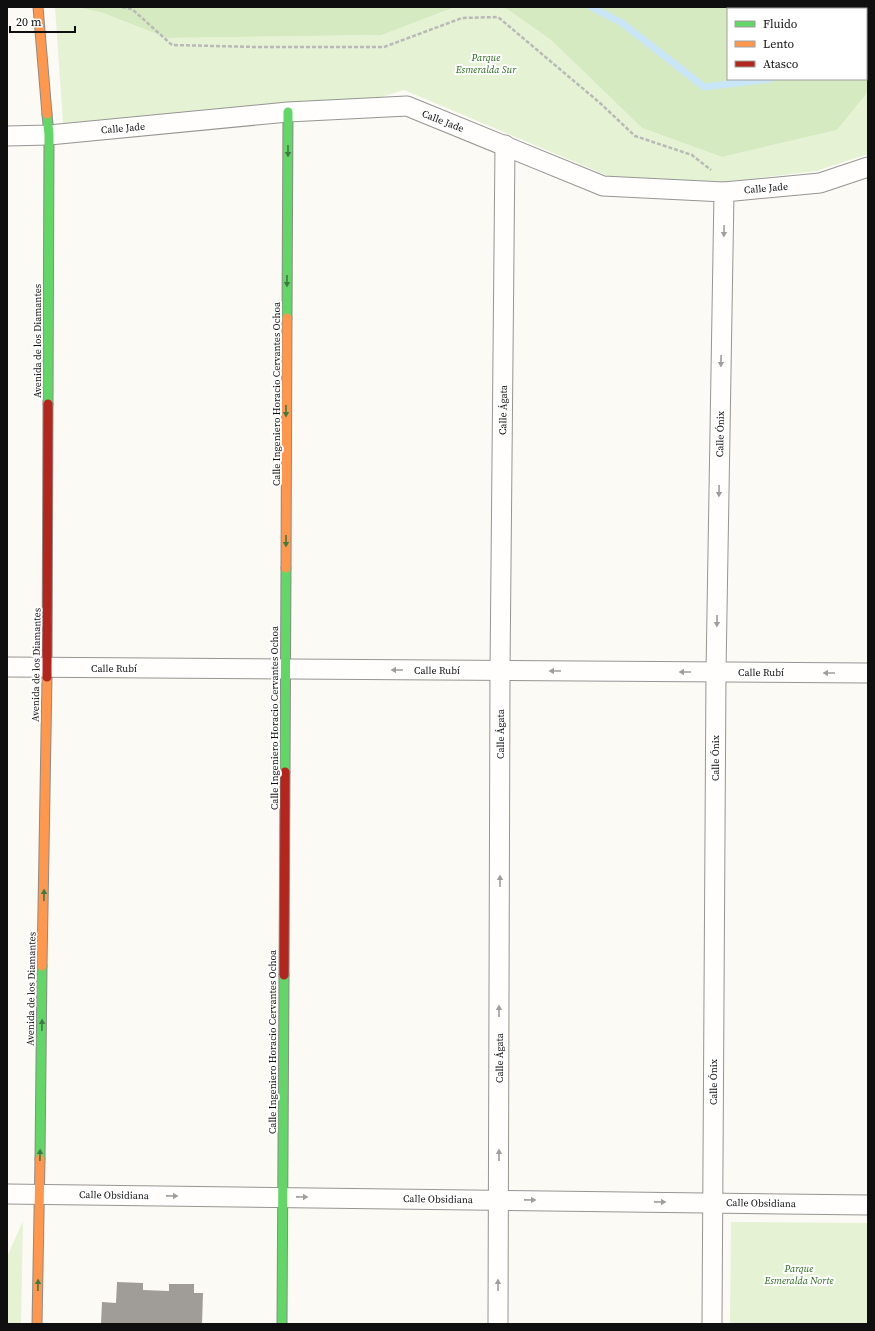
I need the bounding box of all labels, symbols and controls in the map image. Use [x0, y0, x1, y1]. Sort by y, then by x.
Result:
scale bar [10, 8, 75, 34]
legend [727, 8, 867, 80]
text: 20 m [16, 14, 42, 30]
text: Fluido [763, 16, 798, 32]
text: Lento [763, 36, 794, 52]
park label: Parque Esmeralda Sur [455, 51, 517, 76]
text: Atasco [763, 56, 799, 72]
street label: Calle Jade [420, 107, 466, 135]
street label: Calle Jade [100, 120, 146, 136]
one-way arrow [285, 145, 291, 158]
street label: Calle Jade [743, 180, 789, 196]
one-way arrow [720, 225, 727, 237]
one-way arrow [284, 275, 290, 288]
street label: Avenida de los Diamantes [31, 284, 44, 398]
street label: Calle Ingeniero Horacio Cervantes Ochoa [270, 301, 283, 486]
one-way arrow [718, 355, 724, 368]
street label: Calle Ágata [496, 384, 510, 435]
one-way arrow [283, 405, 289, 418]
street label: Calle Ónix [713, 410, 727, 457]
one-way arrow [716, 485, 722, 498]
one-way arrow [283, 535, 289, 548]
street label: Avenida de los Diamantes [29, 608, 43, 722]
one-way arrow [714, 615, 720, 628]
street label: Calle Ingeniero Horacio Cervantes Ochoa [268, 625, 281, 810]
street label: Calle Rubí [91, 662, 137, 675]
street label: Calle Rubí [414, 664, 460, 677]
street label: Calle Rubí [738, 666, 784, 679]
one-way arrow [390, 667, 403, 673]
one-way arrow [548, 668, 561, 674]
one-way arrow [678, 669, 691, 675]
one-way arrow [822, 670, 835, 676]
street label: Calle Ágata [494, 708, 507, 759]
street label: Calle Ónix [709, 734, 722, 781]
one-way arrow [497, 874, 503, 887]
one-way arrow [41, 888, 47, 901]
street label: Avenida de los Diamantes [24, 932, 38, 1046]
street label: Calle Ingeniero Horacio Cervantes Ochoa [266, 949, 279, 1134]
one-way arrow [496, 1004, 502, 1017]
one-way arrow [39, 1018, 45, 1031]
street label: Calle Ágata [493, 1032, 506, 1083]
street label: Calle Ónix [707, 1058, 720, 1105]
one-way arrow [37, 1148, 43, 1161]
one-way arrow [496, 1148, 502, 1161]
street label: Calle Obsidiana [79, 1188, 150, 1202]
street label: Calle Obsidiana [403, 1192, 474, 1206]
one-way arrow [166, 1193, 179, 1199]
one-way arrow [296, 1194, 309, 1200]
street label: Calle Obsidiana [726, 1196, 797, 1210]
one-way arrow [524, 1197, 537, 1203]
one-way arrow [654, 1199, 667, 1205]
park label: Parque Esmeralda Norte [763, 1262, 834, 1287]
one-way arrow [35, 1278, 41, 1291]
one-way arrow [495, 1278, 501, 1291]

